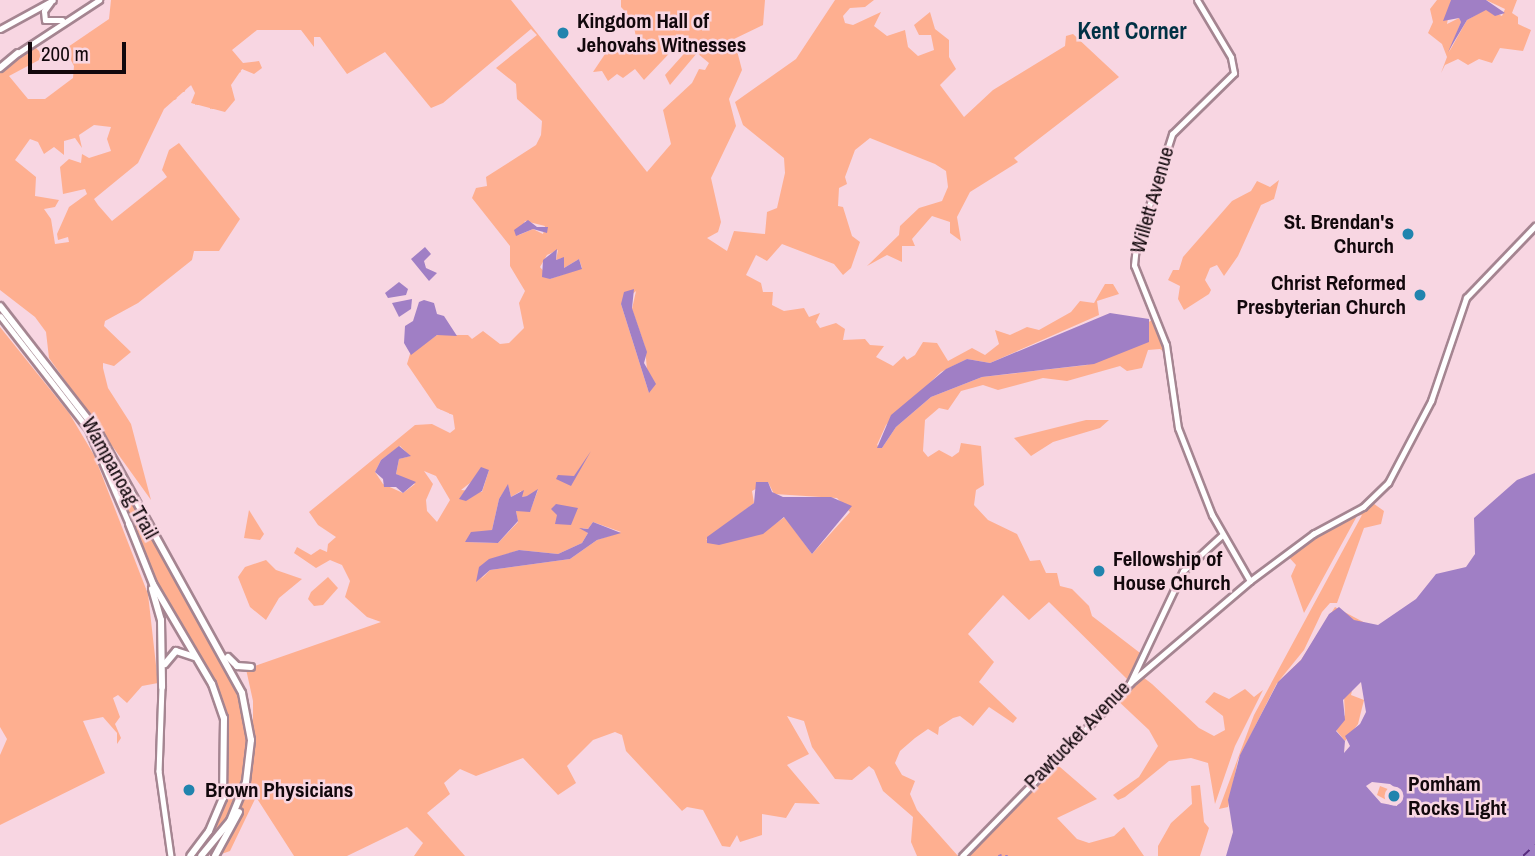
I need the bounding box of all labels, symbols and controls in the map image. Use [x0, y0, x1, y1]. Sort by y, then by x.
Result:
place label: Kingdom Hall of Jehovahs Witnesses [577, 8, 746, 58]
district label: Kent Corner [1078, 17, 1186, 45]
marker: Kingdom Hall of Jehovahs Witnesses [555, 25, 571, 41]
scale bar [32, 28, 130, 72]
text: 200 m [41, 39, 89, 68]
street label: Willett Avenue [1125, 143, 1179, 257]
place label: St. Brendan's Church [1284, 209, 1394, 259]
marker: St. Brendan's Church [1400, 226, 1416, 242]
place label: Christ Reformed Presbyterian Church [1237, 270, 1406, 320]
marker: Christ Reformed Presbyterian Church [1412, 287, 1428, 303]
street label: Wampanoag Trail [76, 413, 164, 543]
place label: Fellowship of House Church [1113, 546, 1231, 596]
marker: Fellowship of House Church [1091, 563, 1107, 579]
street label: Pawtucket Avenue [1018, 675, 1136, 795]
place label: Pomham Rocks Light [1408, 771, 1507, 821]
place label: Brown Physicians [205, 777, 353, 803]
marker: Brown Physicians [179, 780, 199, 800]
marker: Pomham Rocks Light [1386, 788, 1402, 804]

